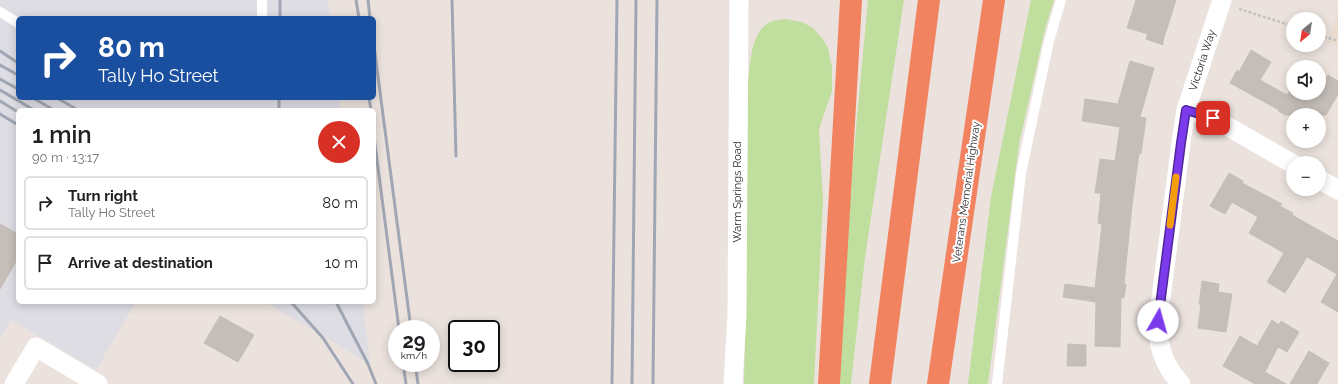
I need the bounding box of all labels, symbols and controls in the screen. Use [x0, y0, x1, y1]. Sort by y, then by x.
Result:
north arrow [1286, 12, 1326, 52]
map controls [1286, 12, 1326, 196]
street label: Victoria Way [1186, 28, 1218, 92]
text: 80 m [98, 31, 165, 64]
icon: right [32, 32, 84, 84]
button: sound [1286, 60, 1326, 100]
text: Tally Ho Street [98, 65, 219, 86]
pin [1196, 101, 1230, 135]
icon: arrive [1202, 107, 1224, 129]
button: + [1286, 108, 1326, 148]
text: 1 min [32, 120, 92, 149]
button: close [318, 121, 360, 163]
street label: Veterans Memorial Highway [950, 121, 983, 263]
street label: Warm Springs Road [731, 141, 744, 243]
text: 90 m · 13:17 [32, 150, 99, 165]
button: − [1286, 156, 1326, 196]
text: Turn right [68, 187, 138, 205]
icon: right [34, 192, 56, 214]
text: 80 m [322, 194, 358, 212]
text: Tally Ho Street [68, 205, 155, 220]
icon: arrive [34, 252, 56, 274]
text: Arrive at destination [68, 254, 213, 272]
text: 10 m [325, 254, 358, 272]
position arrow [1137, 300, 1179, 342]
speed limit sign: 30 [448, 320, 500, 372]
text: 29 [402, 329, 426, 353]
text: km/h [401, 350, 427, 361]

